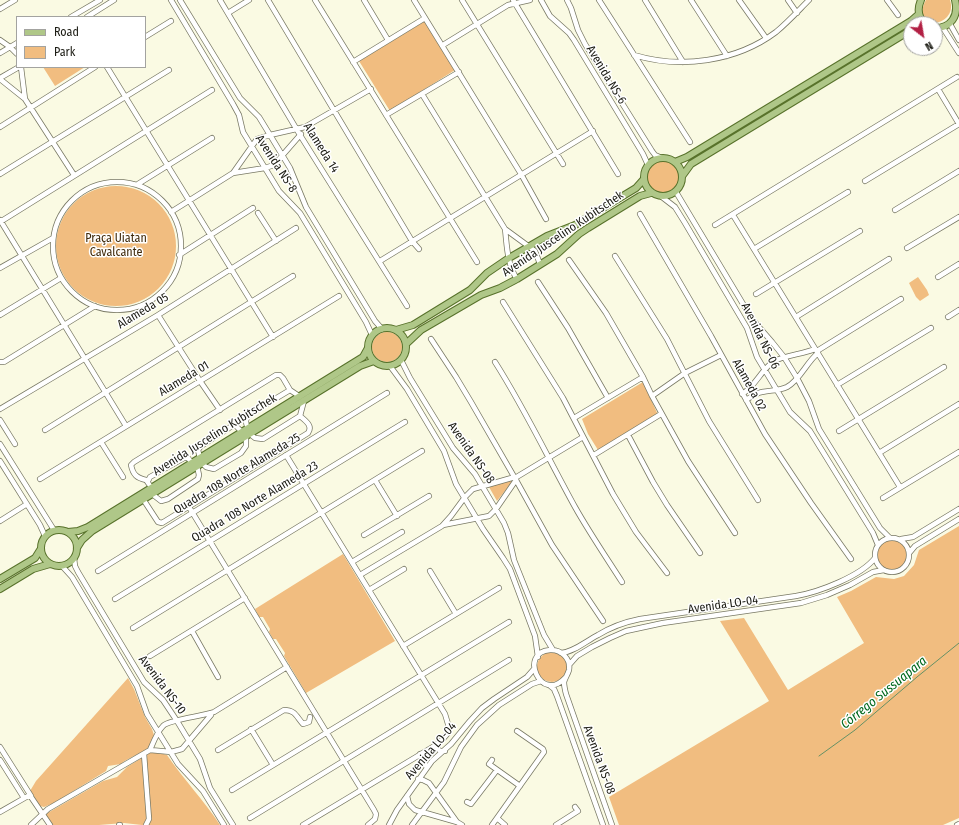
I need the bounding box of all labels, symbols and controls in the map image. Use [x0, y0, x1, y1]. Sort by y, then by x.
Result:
legend [16, 16, 146, 68]
north arrow [903, 16, 943, 56]
text: Road [54, 25, 79, 39]
text: N [923, 39, 935, 53]
street label: Avenida NS-6 [583, 43, 629, 107]
text: Park [54, 45, 75, 59]
street label: Alameda 14 [300, 120, 342, 176]
street label: Avenida NS-8 [252, 133, 300, 195]
street label: Avenida Juscelino Kubitschek [500, 188, 626, 280]
park label: Praça Uiatan Cavalcante [85, 232, 147, 260]
street label: Alameda 05 [115, 290, 171, 332]
street label: Avenida NS-06 [738, 301, 782, 371]
street label: Alameda 02 [729, 357, 769, 413]
street label: Alameda 01 [156, 358, 212, 400]
street label: Avenida Juscelino Kubitschek [150, 391, 280, 479]
street label: Avenida NS-08 [444, 419, 498, 487]
street label: Quadra 108 Norte Alameda 25 [171, 430, 303, 518]
street label: Quadra 108 Norte Alameda 23 [189, 459, 321, 545]
street label: Avenida LO-04 [687, 593, 759, 617]
street label: Avenida NS-10 [135, 653, 189, 717]
water label: Córrego Sussuapara [838, 653, 930, 733]
street label: Avenida LO-04 [402, 720, 460, 782]
street label: Avenida NS-08 [580, 724, 618, 796]

